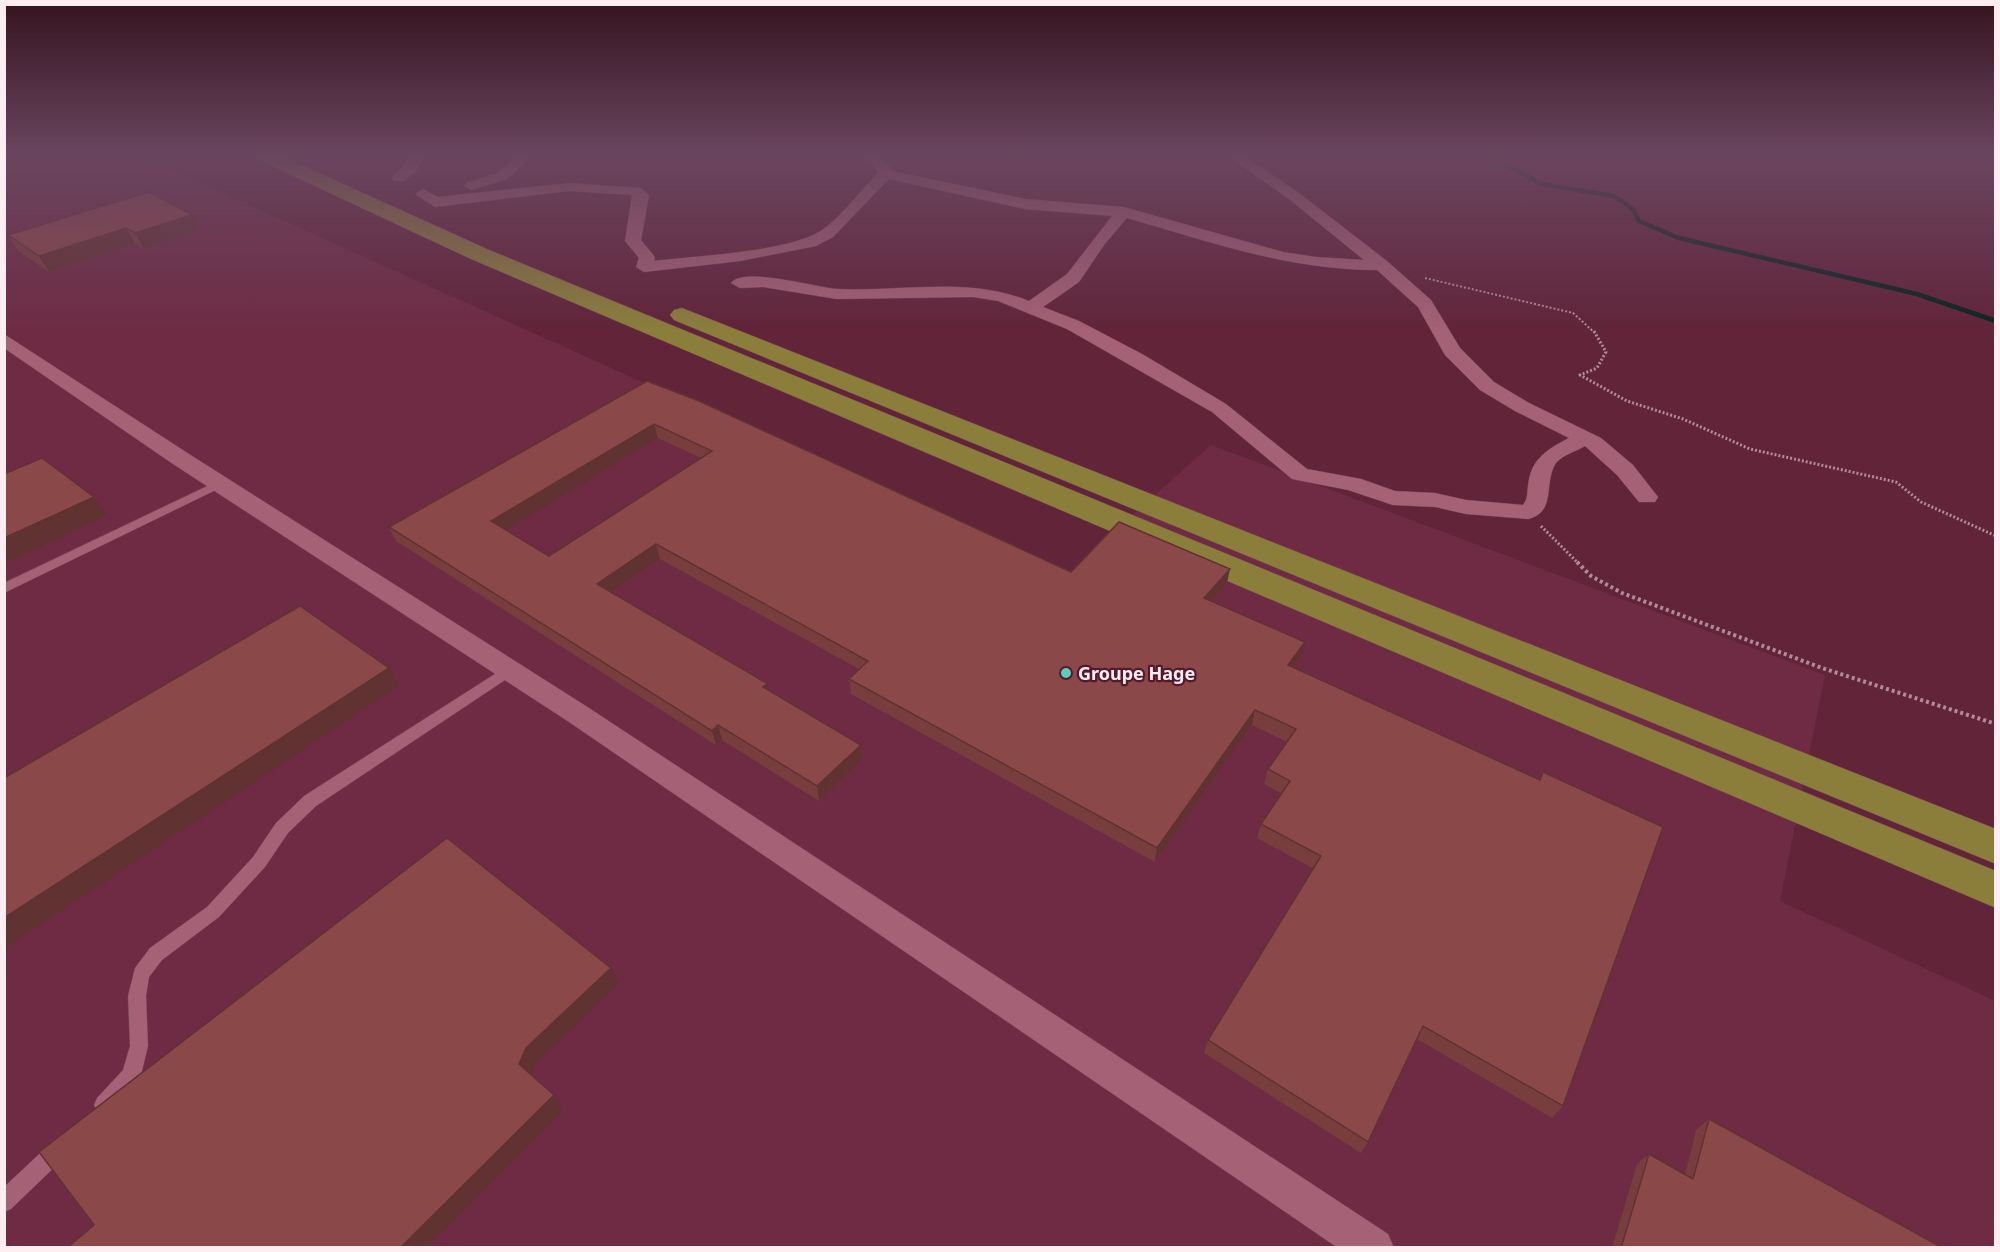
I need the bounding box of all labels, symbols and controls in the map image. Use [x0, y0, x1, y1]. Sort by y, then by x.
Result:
place label: Groupe Hage [1078, 661, 1195, 685]
marker: Groupe Hage [1059, 666, 1073, 680]

